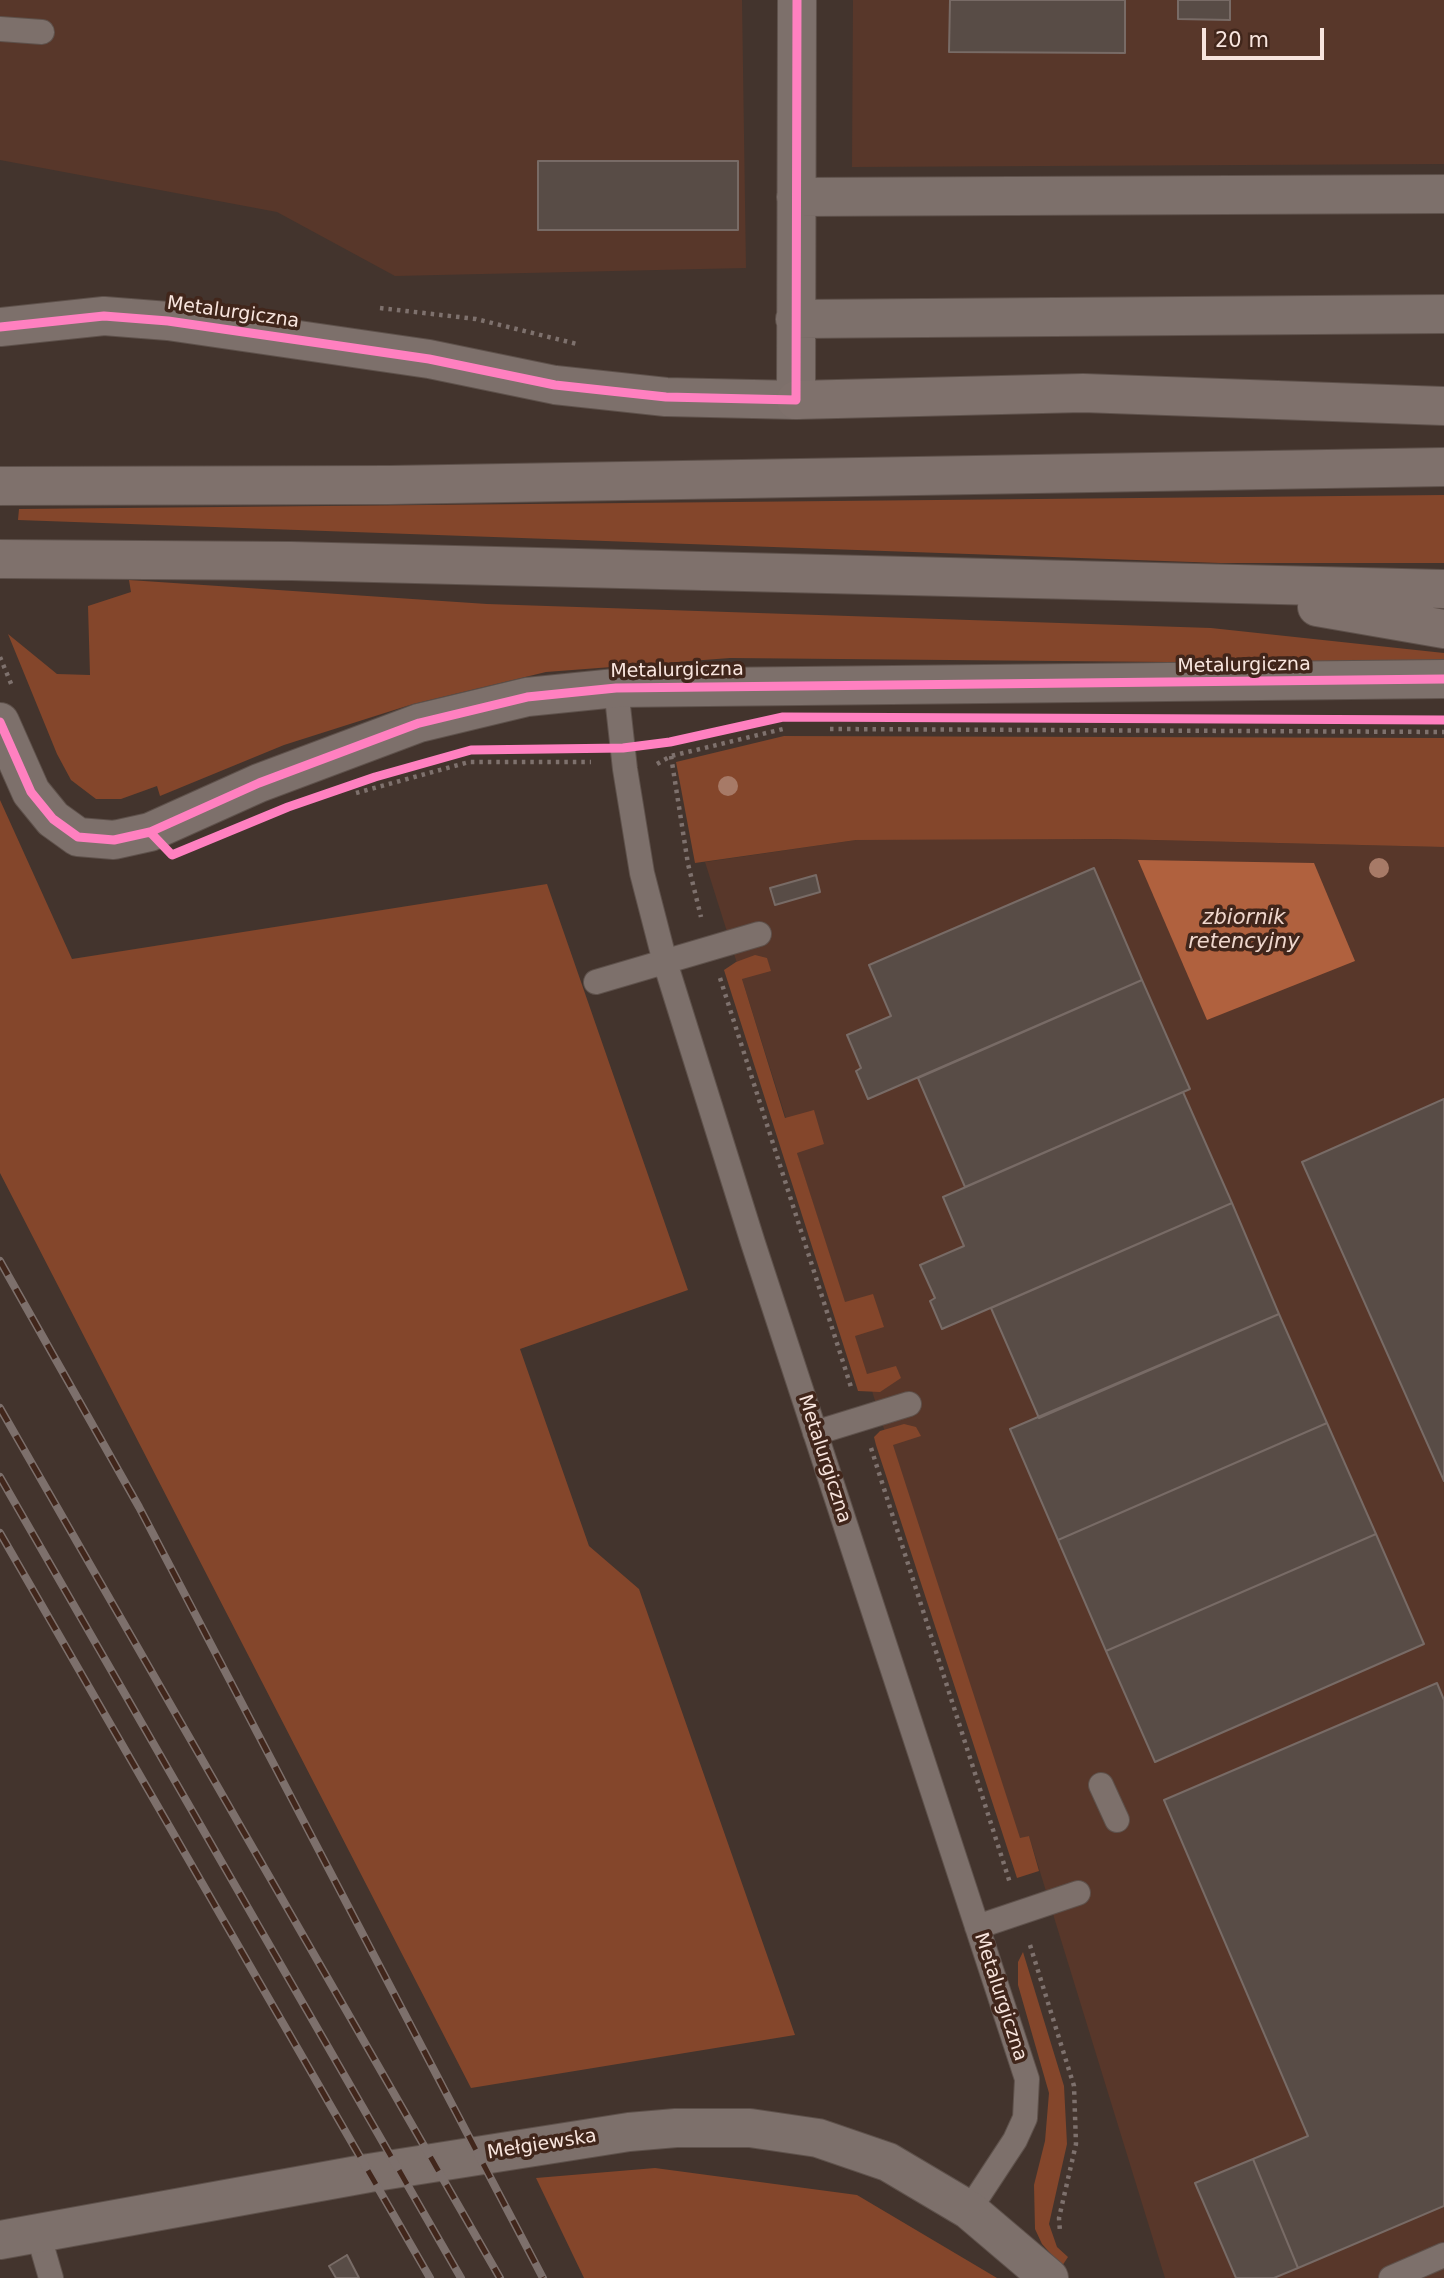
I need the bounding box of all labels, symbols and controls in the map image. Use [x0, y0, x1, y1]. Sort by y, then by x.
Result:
scale bar [1206, 14, 1328, 58]
text: 20 m [1215, 28, 1269, 52]
street label: Metalurgiczna [165, 292, 301, 334]
street label: Metalurgiczna [1177, 653, 1311, 679]
street label: Metalurgiczna [610, 658, 744, 684]
water label: zbiornik retencyjny [1188, 906, 1300, 956]
street label: Metalurgiczna [793, 1392, 855, 1526]
street label: Metalurgiczna [969, 1930, 1031, 2064]
street label: Mełgiewska [486, 2125, 598, 2165]

